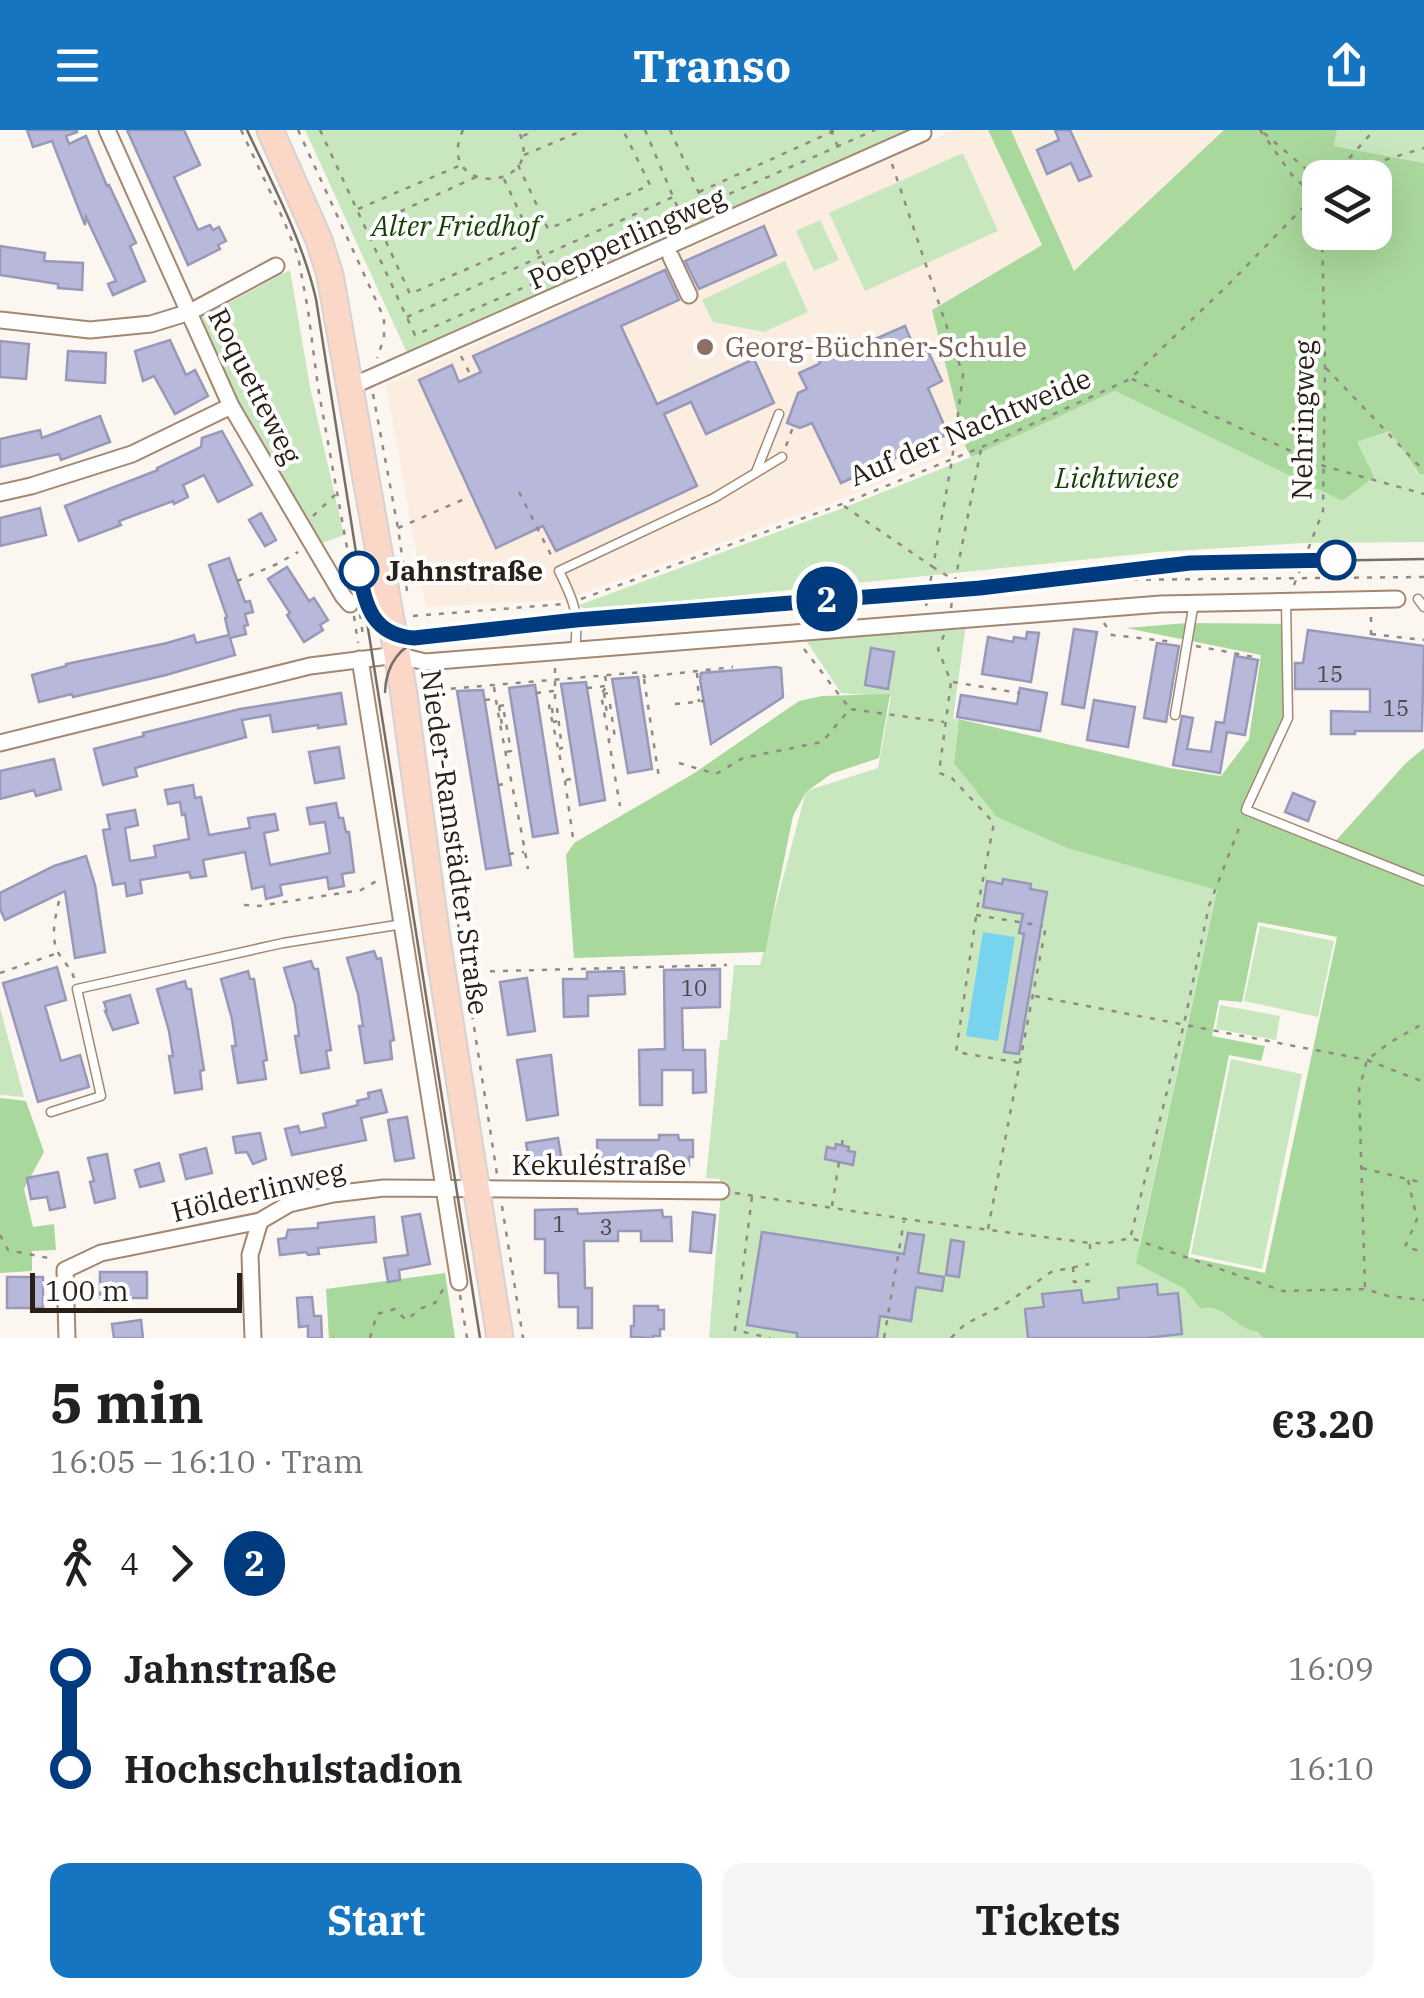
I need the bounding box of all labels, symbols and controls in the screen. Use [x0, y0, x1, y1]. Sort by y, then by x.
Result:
text: Transo [633, 36, 791, 94]
icon: menu [50, 38, 105, 93]
icon: share [1319, 38, 1374, 93]
map controls [1302, 160, 1392, 250]
button: layers [1302, 160, 1392, 250]
street label: Poepperlingweg [522, 177, 731, 298]
park label: Alter Friedhof [369, 207, 544, 244]
street label: Roquetteweg [200, 302, 310, 470]
place label: Georg-Büchner-Schule [725, 328, 1027, 365]
marker: Georg-Büchner-Schule [694, 336, 716, 358]
street label: Nehringweg [1283, 339, 1322, 500]
street label: Auf der Nachtweide [843, 359, 1096, 494]
park label: Lichtwiese [1054, 459, 1180, 496]
unlabelled marker [1317, 541, 1355, 579]
marker: Jahnstraße [340, 552, 378, 590]
place label: Jahnstraße [386, 552, 543, 589]
line badge: 2 [794, 566, 860, 632]
text: 2 [816, 576, 838, 622]
house number: 15 [1317, 659, 1343, 688]
street label: Nieder-Ramstädter Straße [413, 667, 498, 1017]
house number: 15 [1383, 693, 1409, 722]
house number: 10 [681, 973, 707, 1002]
street label: Kekuléstraße [512, 1146, 686, 1183]
street label: Hölderlinweg [167, 1151, 348, 1230]
house number: 1 [552, 1209, 566, 1238]
house number: 3 [599, 1212, 613, 1241]
scale bar [30, 1268, 242, 1312]
text: 100 m [45, 1272, 129, 1309]
text: 5 min [50, 1367, 204, 1438]
text: €3.20 [1271, 1399, 1374, 1448]
text: 16:05 – 16:10 · Tram [50, 1440, 363, 1482]
icon: walk [50, 1536, 105, 1591]
icon: forward [154, 1536, 209, 1591]
text: 2 [244, 1540, 265, 1586]
text: 4 [120, 1542, 139, 1584]
text: Jahnstraße [124, 1644, 337, 1693]
text: 16:09 [1288, 1647, 1374, 1689]
text: Hochschulstadion [124, 1744, 463, 1793]
text: 16:10 [1288, 1747, 1374, 1789]
button: Start [50, 1863, 702, 1978]
button: Tickets [722, 1863, 1374, 1978]

